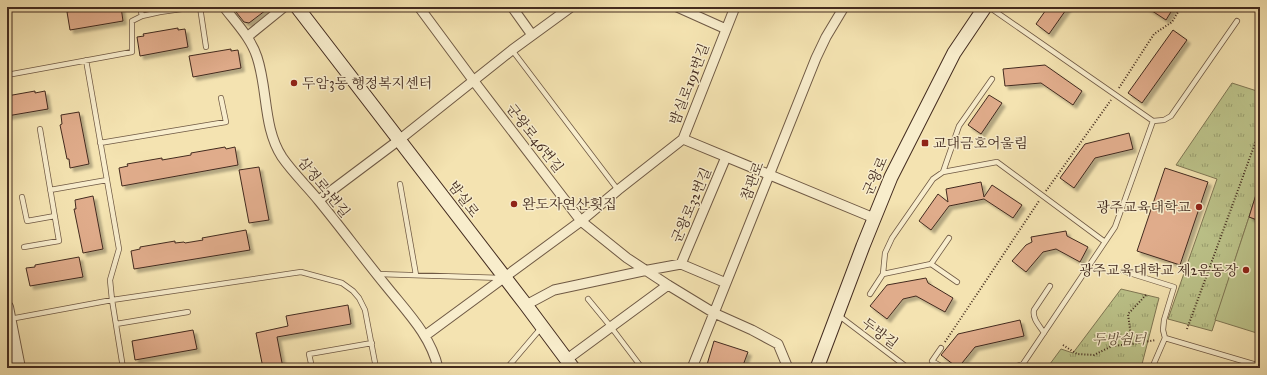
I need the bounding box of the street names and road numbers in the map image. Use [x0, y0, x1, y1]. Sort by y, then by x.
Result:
street label: 밤실로191번길 [666, 41, 713, 127]
street label: 군왕로46번길 [502, 101, 567, 176]
street label: 삼정로3번길 [294, 154, 353, 221]
street label: 군왕로 [859, 154, 892, 198]
street label: 참판로 [737, 159, 768, 203]
street label: 군왕로32번길 [668, 165, 715, 245]
street label: 밤실로 [445, 178, 483, 221]
street label: 두방길 [858, 314, 901, 352]

